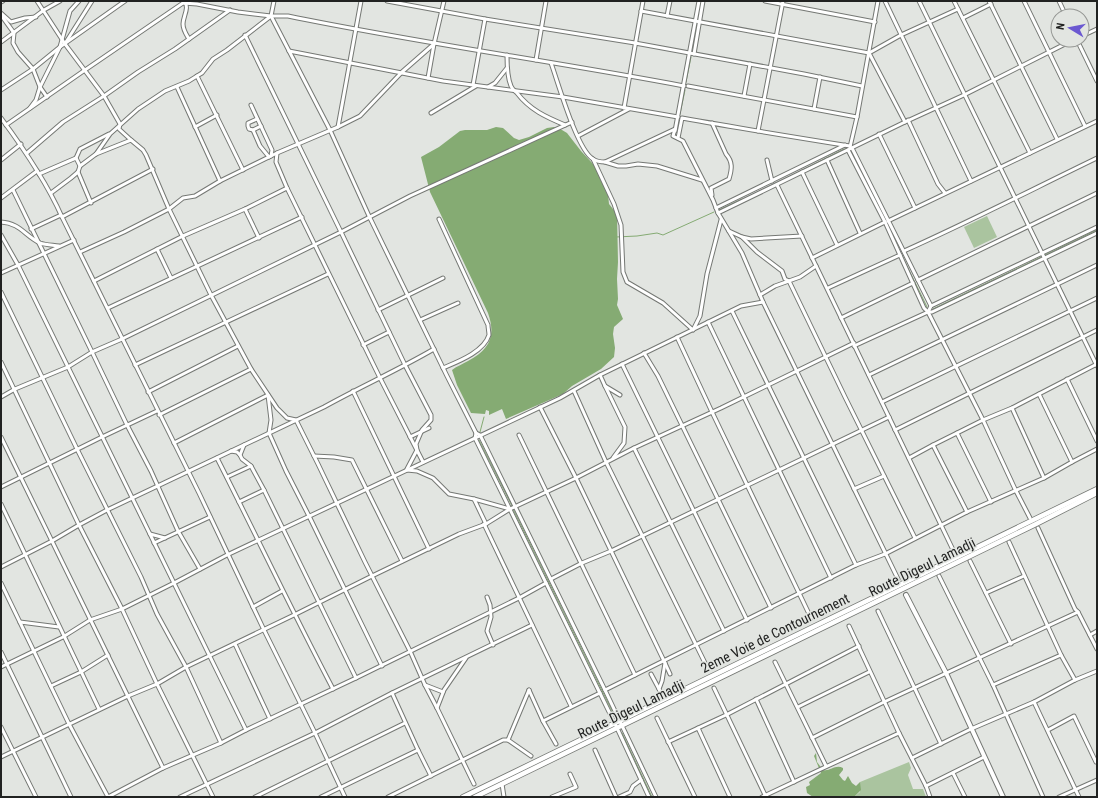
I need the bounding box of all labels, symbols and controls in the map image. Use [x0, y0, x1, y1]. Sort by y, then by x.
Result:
north arrow [1050, 8, 1090, 48]
text: N [1054, 22, 1068, 31]
street label: Route Digeul Lamadji [866, 534, 978, 600]
street label: 2eme Voie de Contournement [698, 590, 852, 676]
street label: Route Digeul Lamadji [575, 676, 687, 742]

